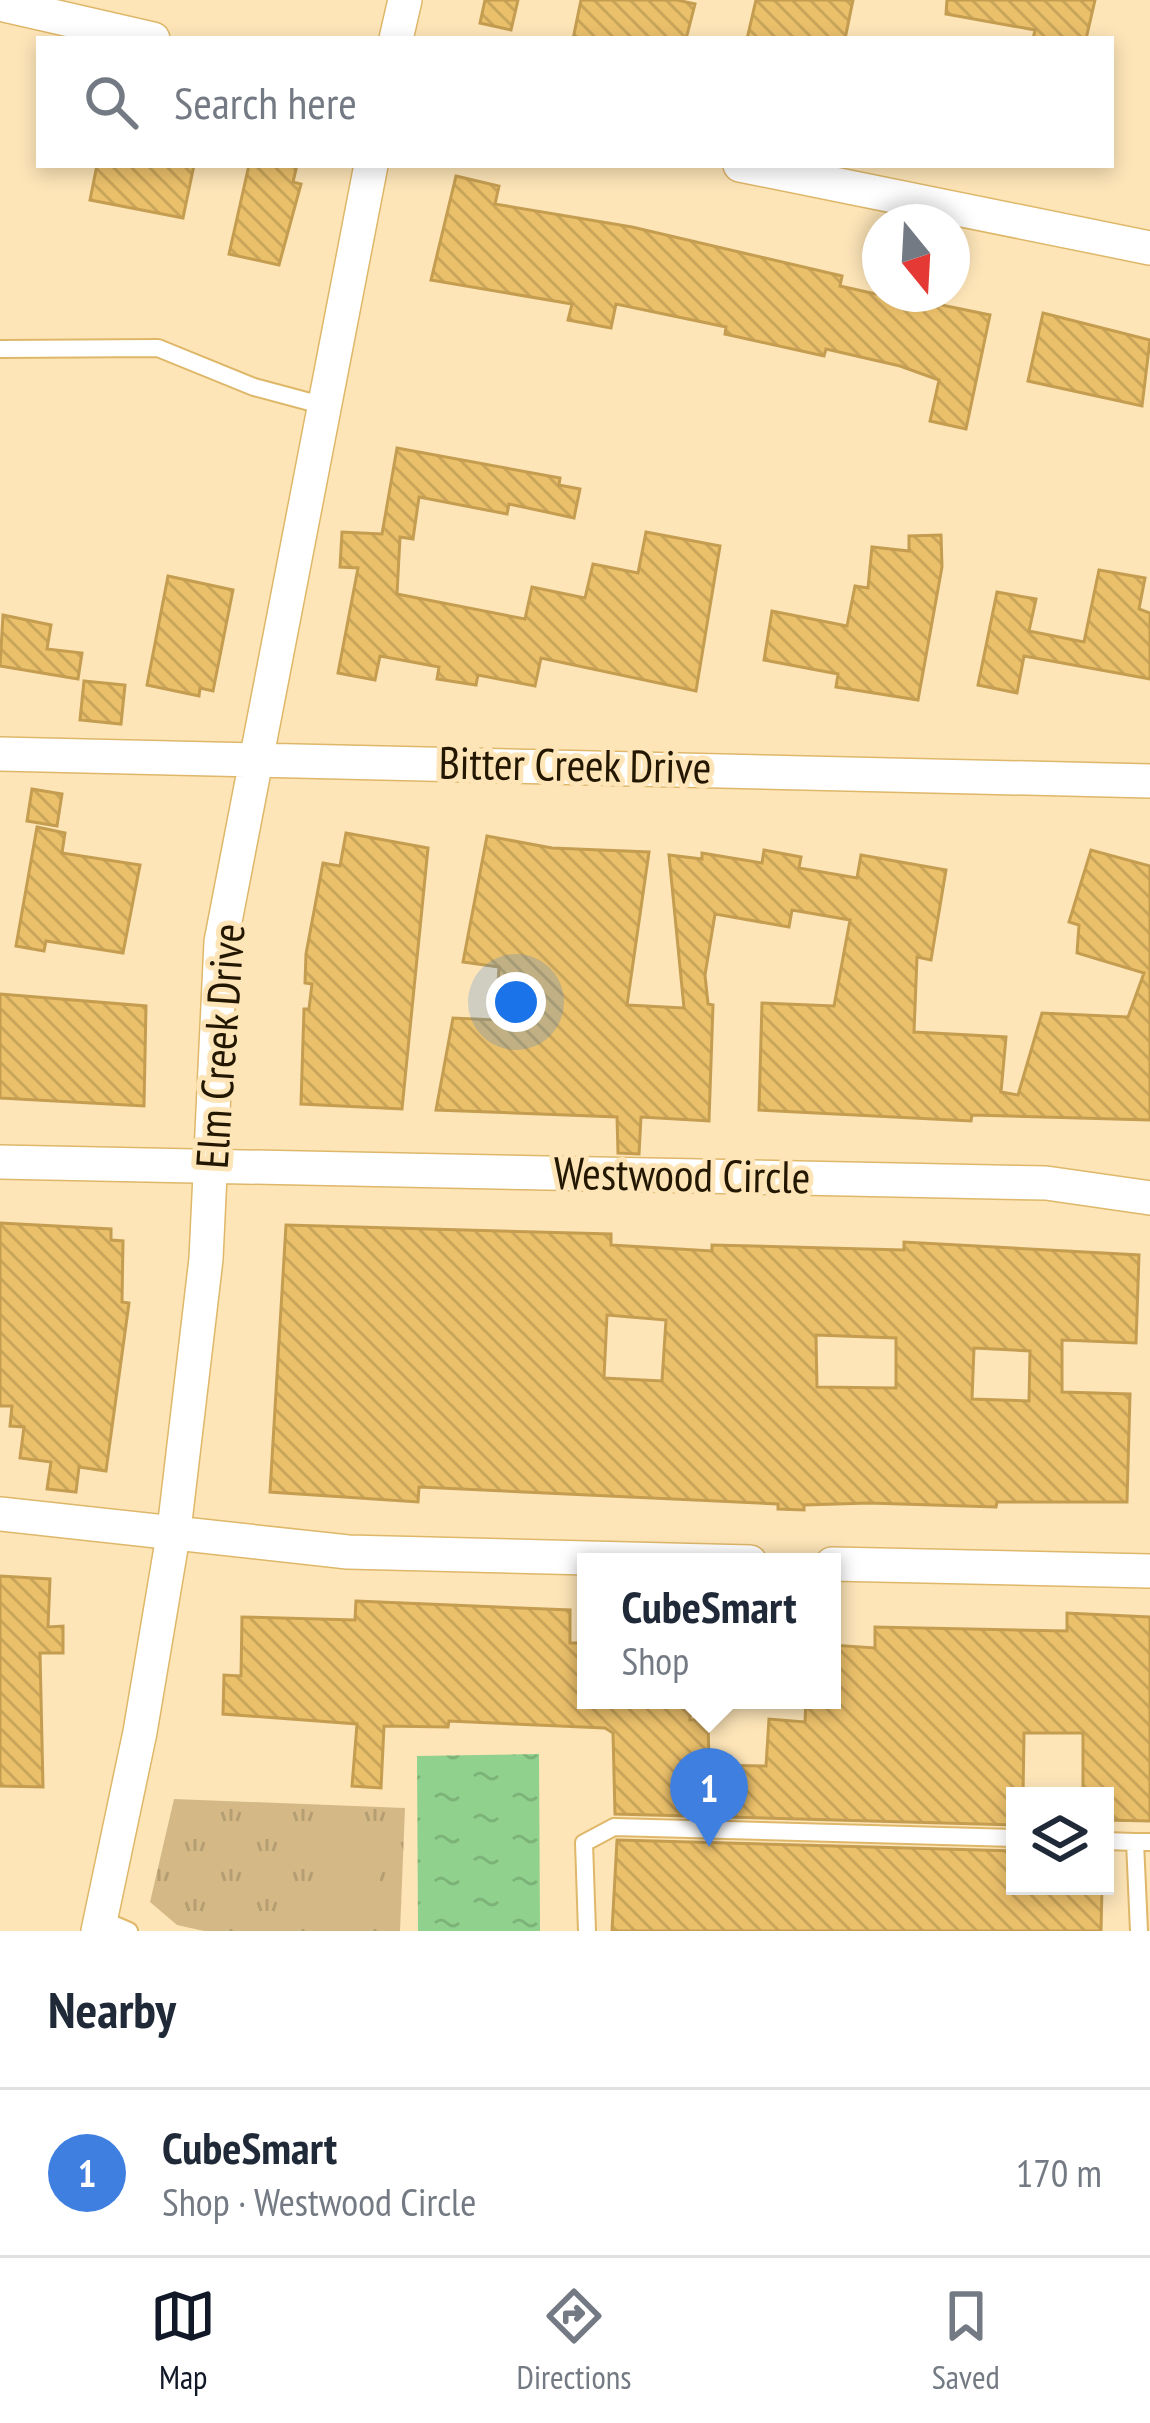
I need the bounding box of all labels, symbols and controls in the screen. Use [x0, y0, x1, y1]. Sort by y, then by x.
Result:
search box [36, 36, 1114, 168]
icon: search [78, 69, 144, 135]
text: Search here [174, 73, 357, 131]
north arrow [862, 204, 970, 312]
street label: Bitter Creek Drive [438, 733, 712, 795]
street label: Elm Creek Drive [182, 921, 256, 1170]
your location [486, 972, 546, 1032]
street label: Westwood Circle [553, 1143, 811, 1205]
popup [577, 1553, 841, 1709]
text: CubeSmart [621, 1577, 797, 1635]
text: Shop [621, 1635, 689, 1686]
pin: 1 [670, 1748, 748, 1847]
map controls [1006, 1787, 1114, 1895]
button: layers [1006, 1787, 1114, 1895]
text: Nearby [48, 1976, 176, 2042]
text: CubeSmart [162, 2118, 337, 2176]
text: 1 [78, 2147, 96, 2198]
text: 170 m [1016, 2147, 1102, 2198]
text: Shop · Westwood Circle [162, 2176, 476, 2227]
tab: Map [150, 2283, 216, 2398]
tab: Directions [517, 2283, 631, 2398]
tab: Saved [932, 2283, 1000, 2398]

